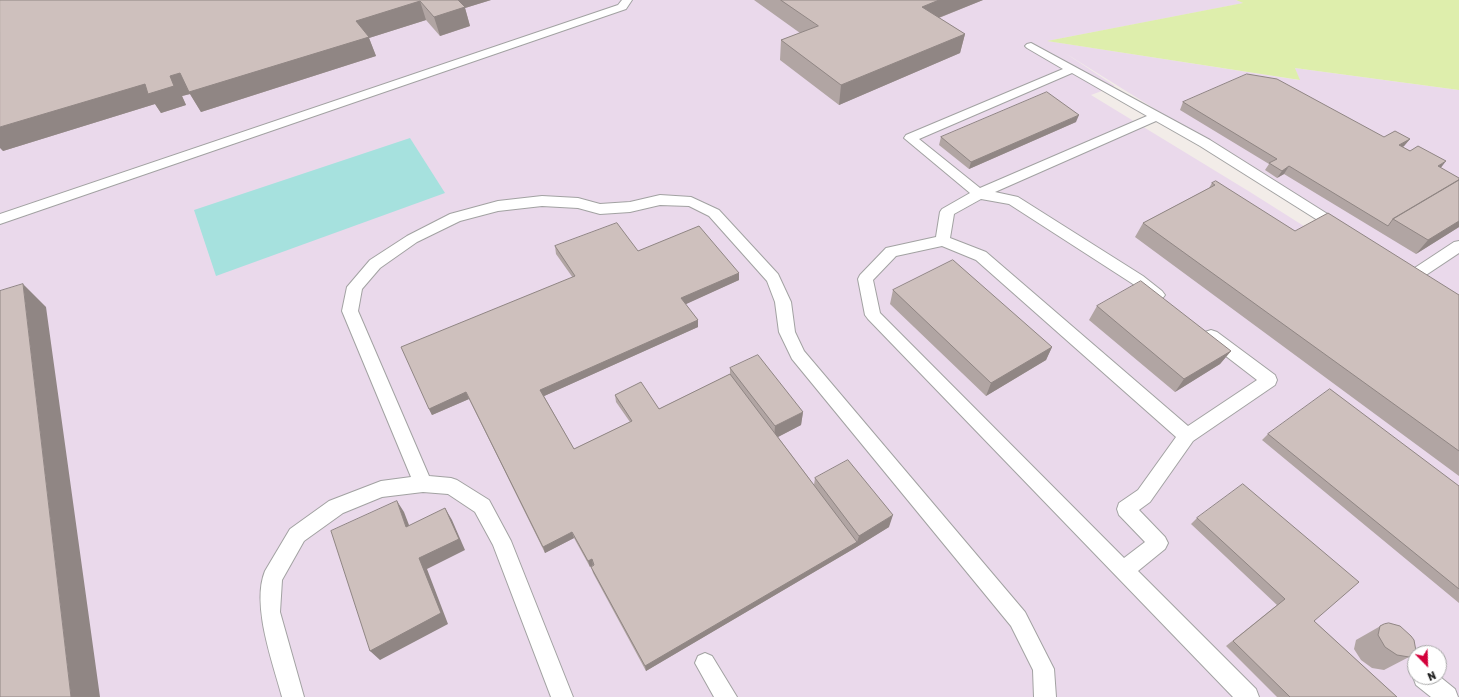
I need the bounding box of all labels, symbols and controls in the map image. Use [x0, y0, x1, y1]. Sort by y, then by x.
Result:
north arrow [1407, 645, 1447, 685]
text: N [1425, 668, 1438, 683]

